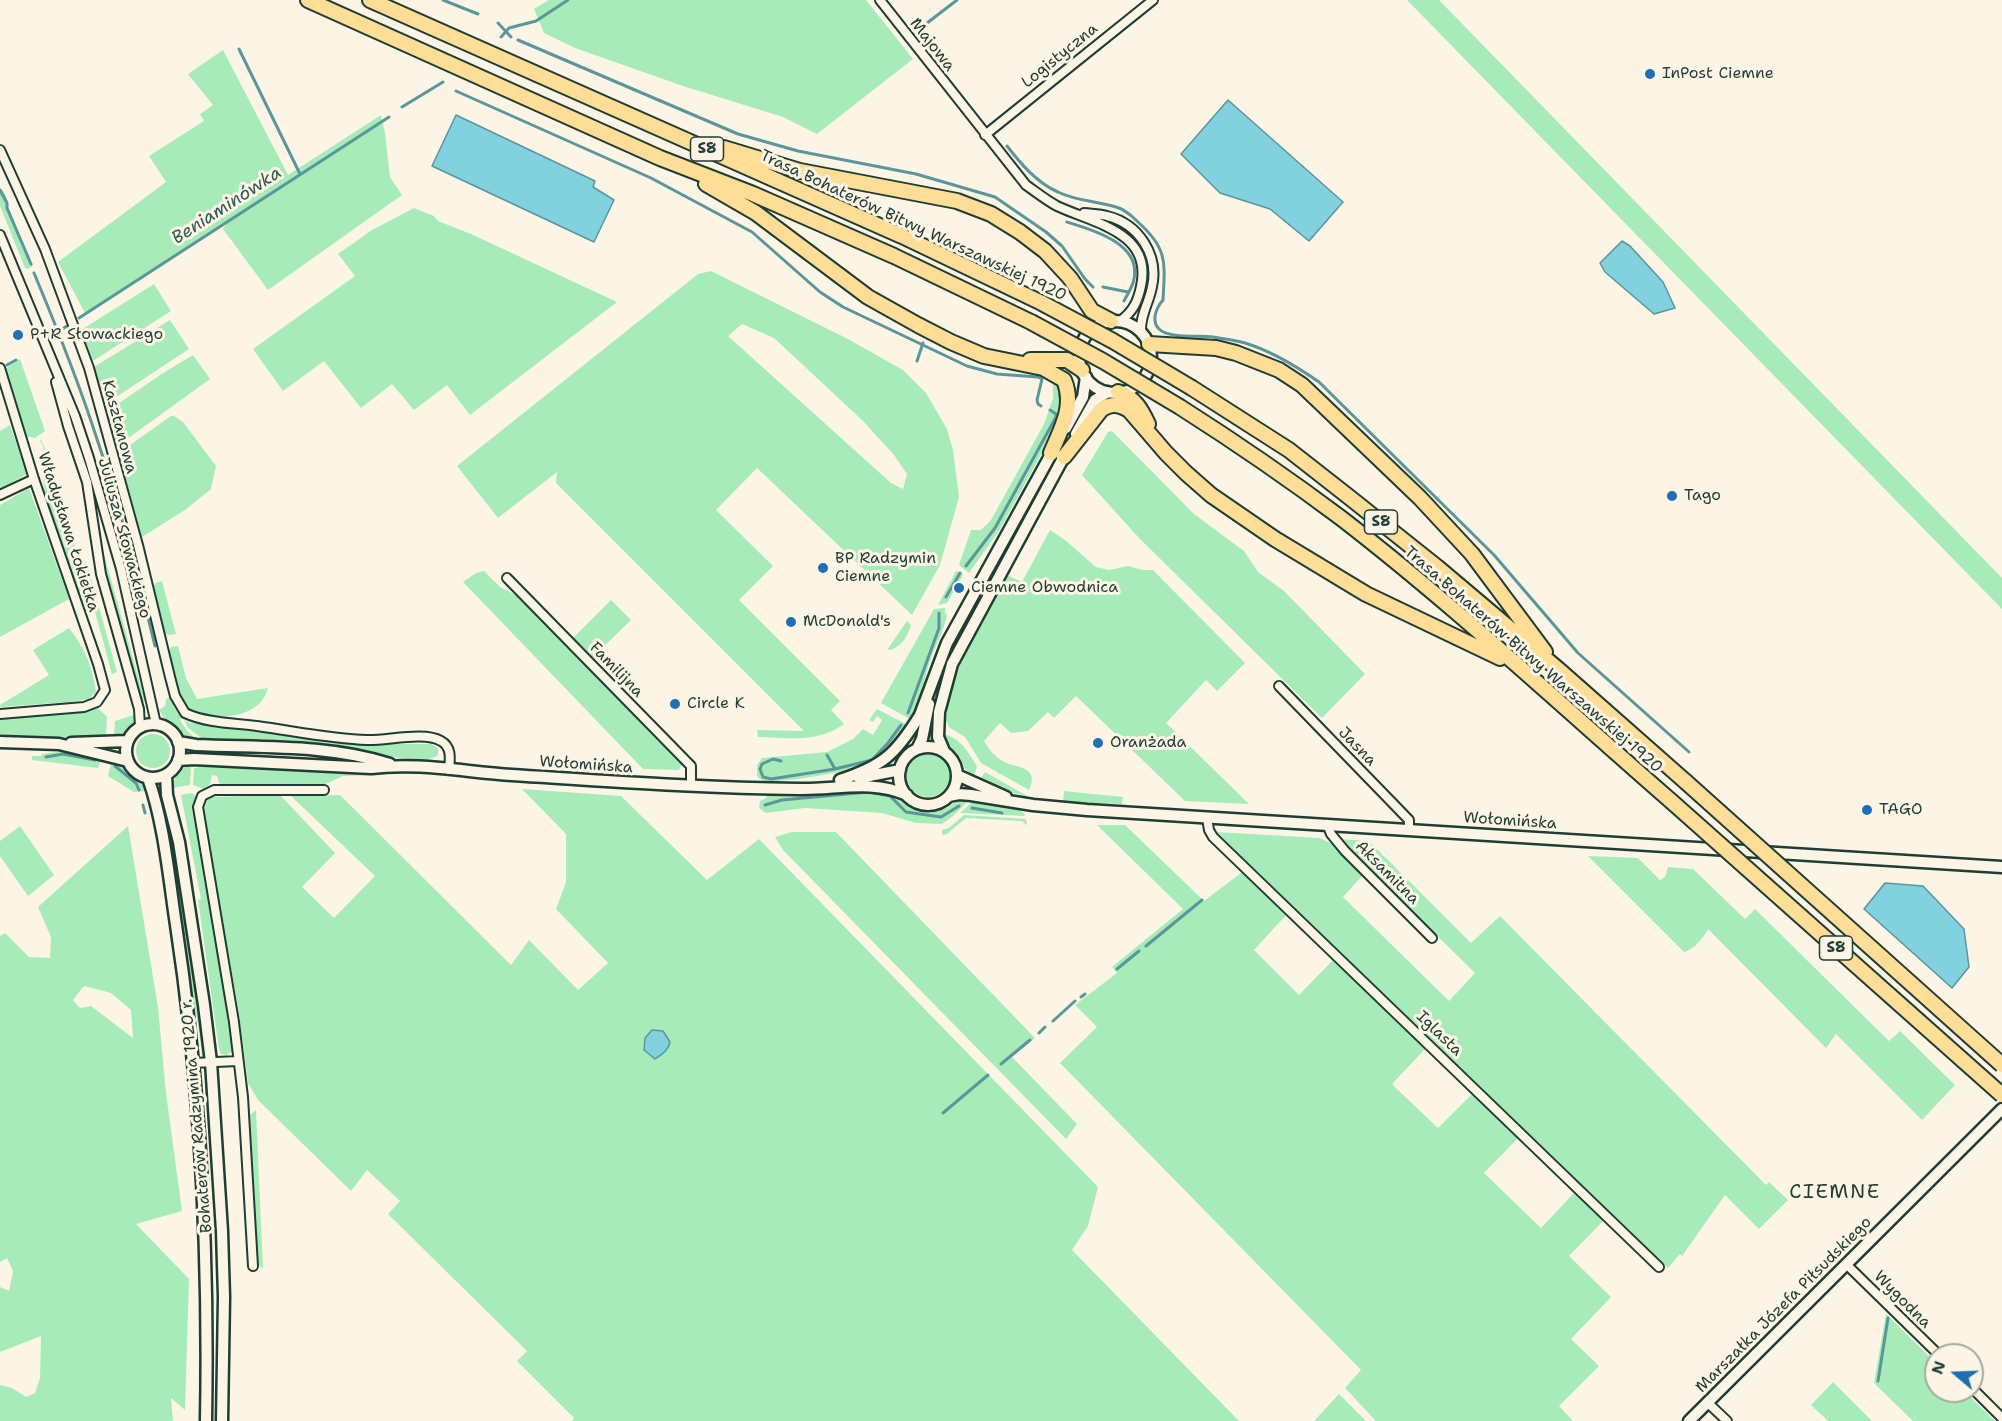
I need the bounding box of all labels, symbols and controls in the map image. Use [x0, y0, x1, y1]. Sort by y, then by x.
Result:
street label: Majowa [905, 14, 959, 76]
street label: Logistyczna [1018, 20, 1102, 92]
place label: InPost Ciemne [1662, 64, 1774, 84]
marker: InPost Ciemne [1643, 67, 1657, 81]
road number: S8 [690, 137, 724, 161]
street label: Trasa Bohaterów Bitwy Warszawskiej 1920 [757, 146, 1069, 306]
water label: Beniaminówka [168, 162, 286, 250]
place label: P+R Słowackiego [30, 325, 163, 345]
marker: P+R Słowackiego [11, 328, 25, 342]
street label: Kasztanowa [97, 378, 141, 476]
street label: Władysława Łokietka [33, 450, 103, 614]
street label: Juliusza Słowackiego [93, 456, 155, 620]
place label: Tago [1684, 486, 1721, 506]
marker: Tago [1665, 489, 1679, 503]
road number: S8 [1364, 510, 1398, 534]
street label: Trasa Bohaterów Bitwy Warszawskiej 1920 [1400, 543, 1666, 777]
place label: BP Radzymin Ciemne [835, 549, 936, 587]
marker: BP Radzymin Ciemne [816, 561, 830, 575]
place label: Ciemne Obwodnica [971, 578, 1118, 598]
marker: Ciemne Obwodnica [952, 581, 966, 595]
place label: McDonald's [803, 612, 891, 632]
marker: McDonald's [784, 615, 798, 629]
street label: Familijna [585, 638, 647, 702]
place label: Circle K [687, 694, 745, 714]
marker: Circle K [668, 697, 682, 711]
street label: Jasna [1334, 724, 1380, 770]
place label: Oranżada [1110, 733, 1187, 753]
marker: Oranżada [1091, 736, 1105, 750]
street label: Wołomińska [539, 752, 633, 778]
place label: TAGO [1879, 800, 1923, 820]
marker: TAGO [1860, 803, 1874, 817]
street label: Wołomińska [1463, 808, 1557, 834]
street label: Aksamitna [1351, 837, 1423, 909]
road number: S8 [1820, 936, 1852, 960]
street label: Bohaterów Radzymina 1920 r. [177, 998, 217, 1234]
street label: Iglasta [1412, 1007, 1466, 1061]
district label: CIEMNE [1789, 1181, 1881, 1205]
street label: Marszałka Józefa Piłsudskiego [1692, 1213, 1876, 1397]
street label: Wygodna [1869, 1267, 1935, 1333]
north arrow [1924, 1343, 1984, 1403]
text: N [1926, 1358, 1950, 1377]

